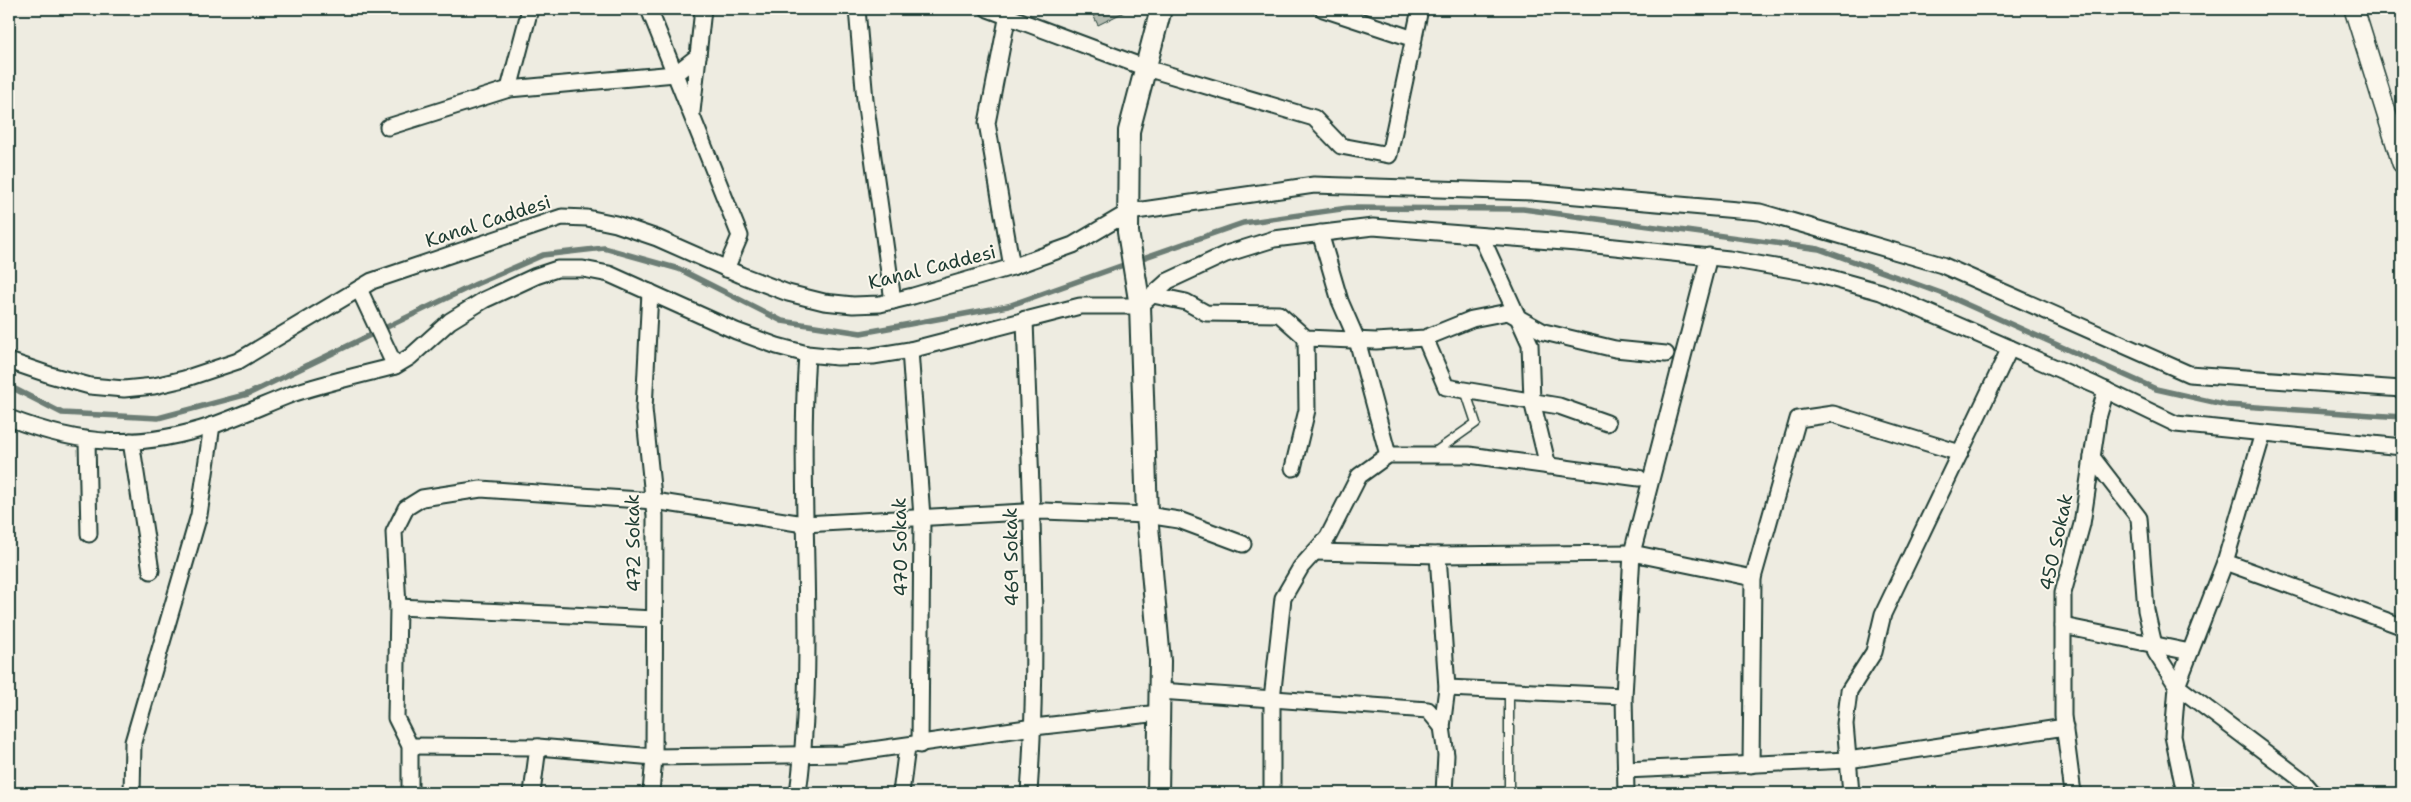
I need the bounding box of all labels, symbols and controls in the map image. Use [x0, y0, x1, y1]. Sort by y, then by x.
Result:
street label: Kanal Caddesi [422, 189, 554, 253]
street label: Kanal Caddesi [865, 239, 999, 295]
street label: 450 Sokak [2034, 491, 2079, 593]
street label: 472 Sokak [620, 494, 646, 592]
street label: 470 Sokak [887, 497, 913, 597]
street label: 469 Sokak [998, 507, 1024, 607]

